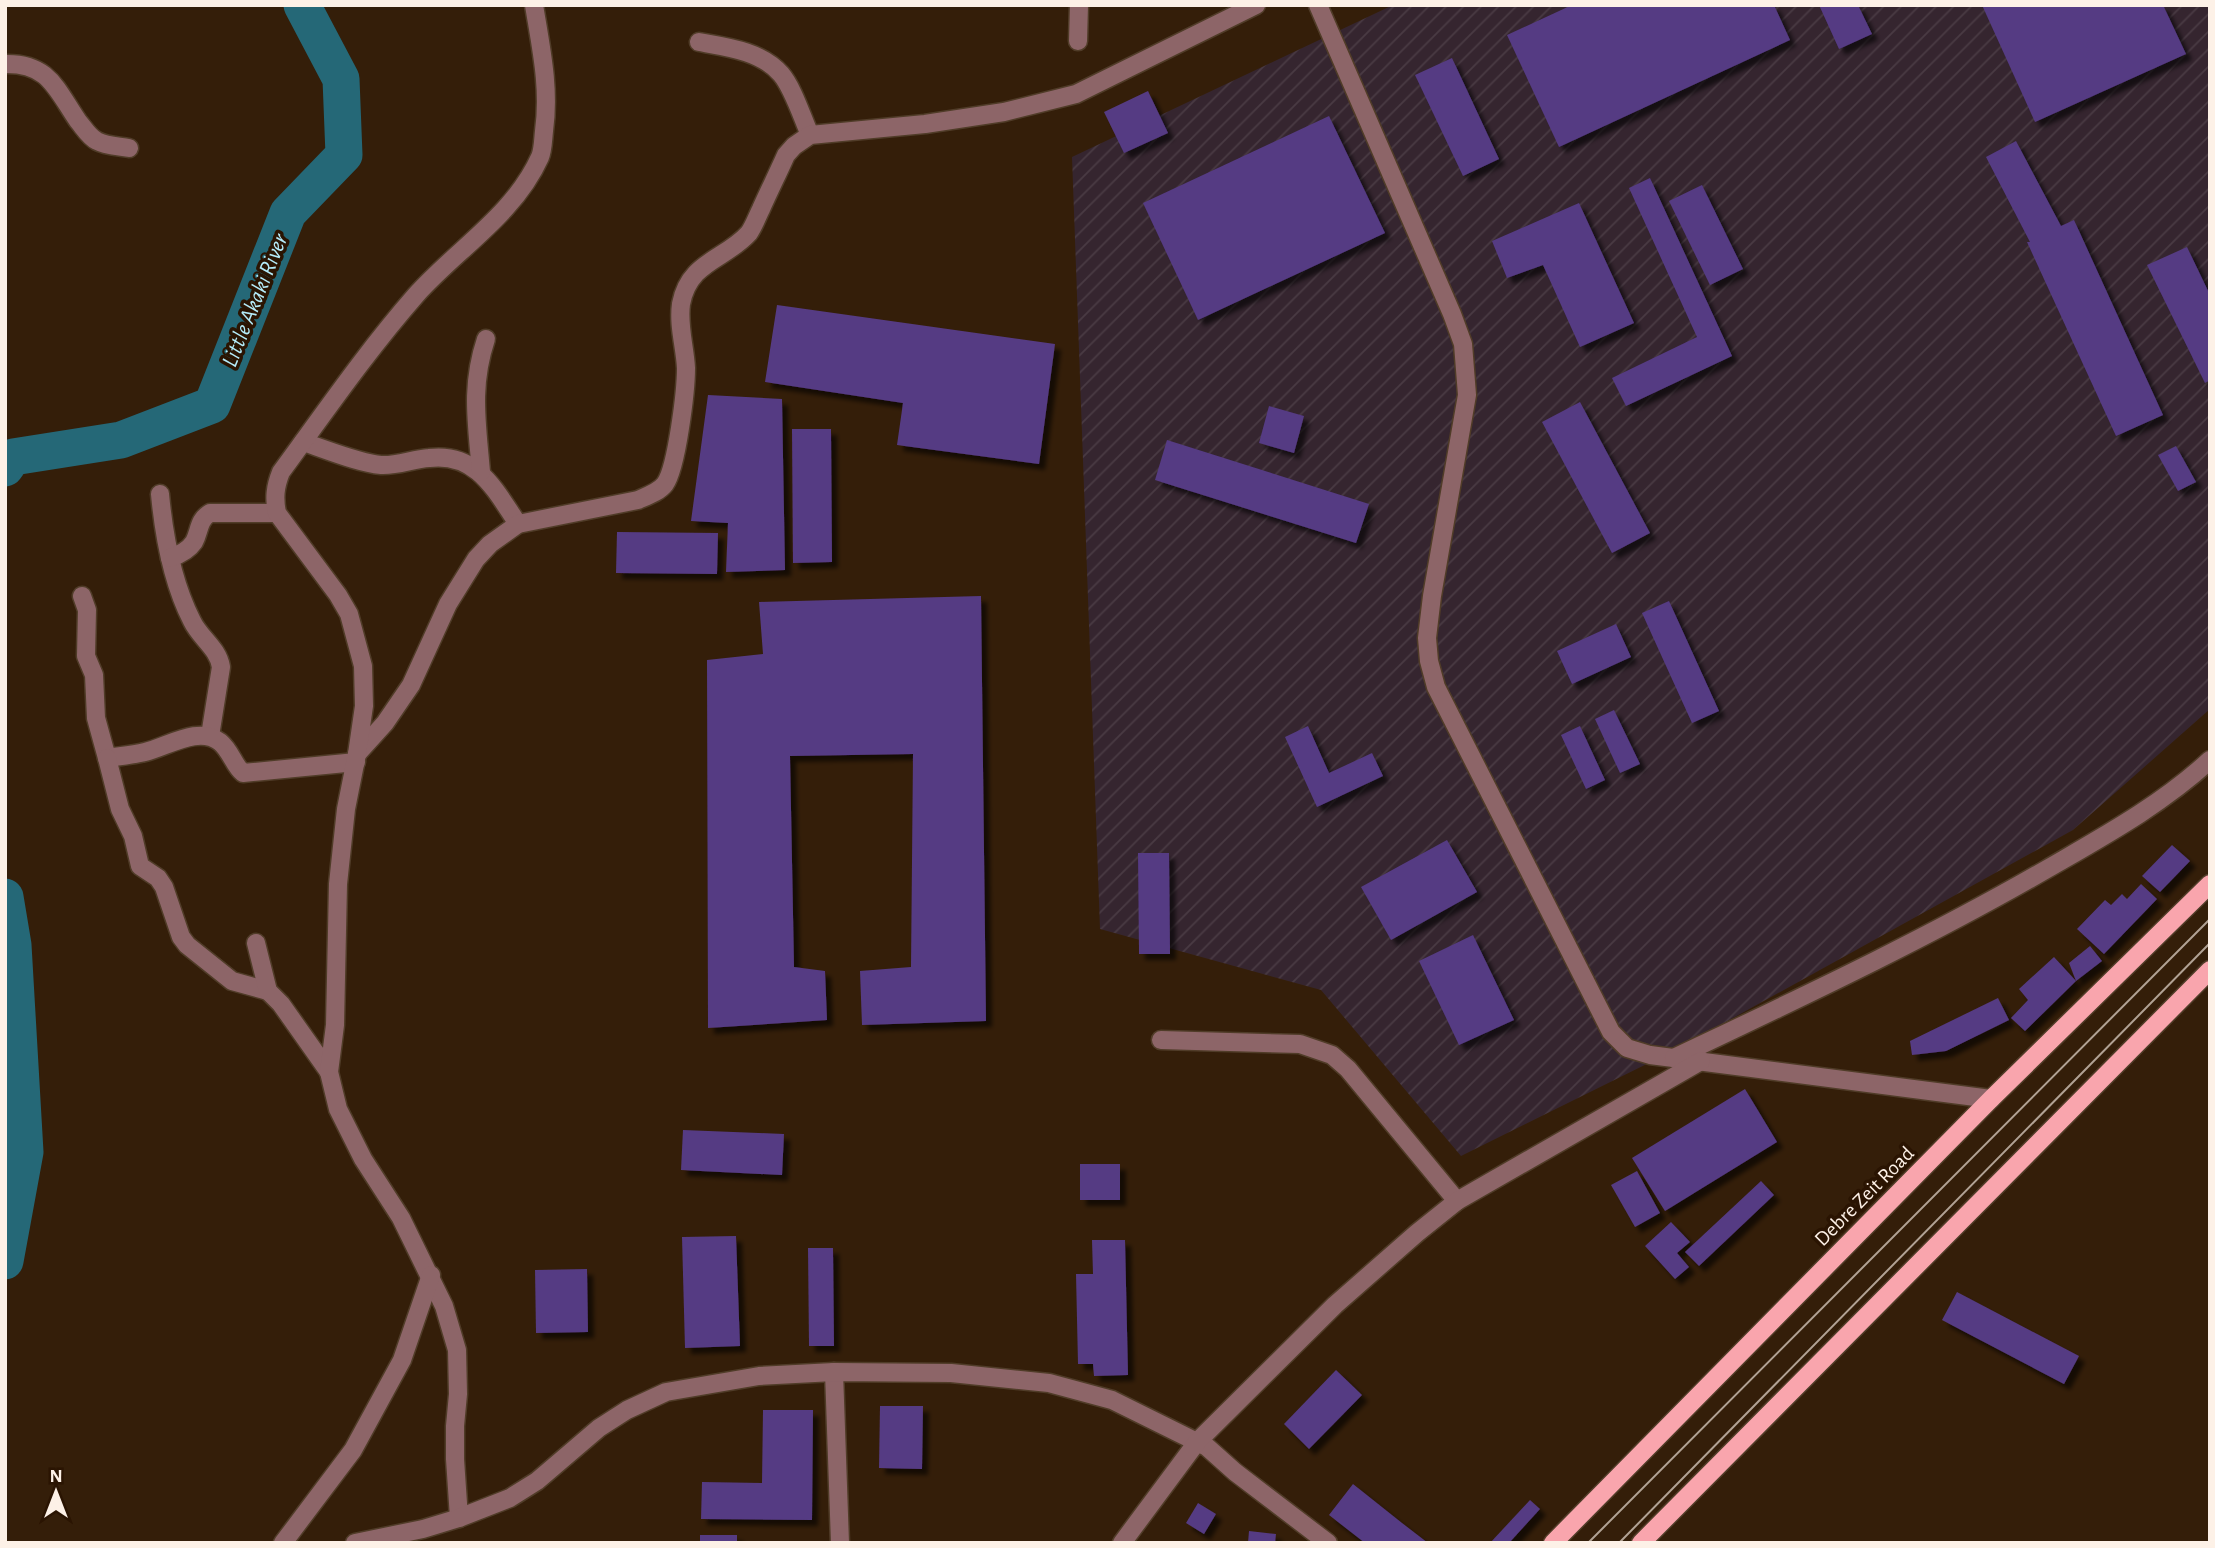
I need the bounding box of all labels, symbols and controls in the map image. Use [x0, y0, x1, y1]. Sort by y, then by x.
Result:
water label: Little Akaki River [218, 230, 293, 370]
street label: Debre Zeit Road [1811, 1143, 1918, 1250]
north arrow [21, 1457, 91, 1527]
text: N [49, 1467, 63, 1486]

